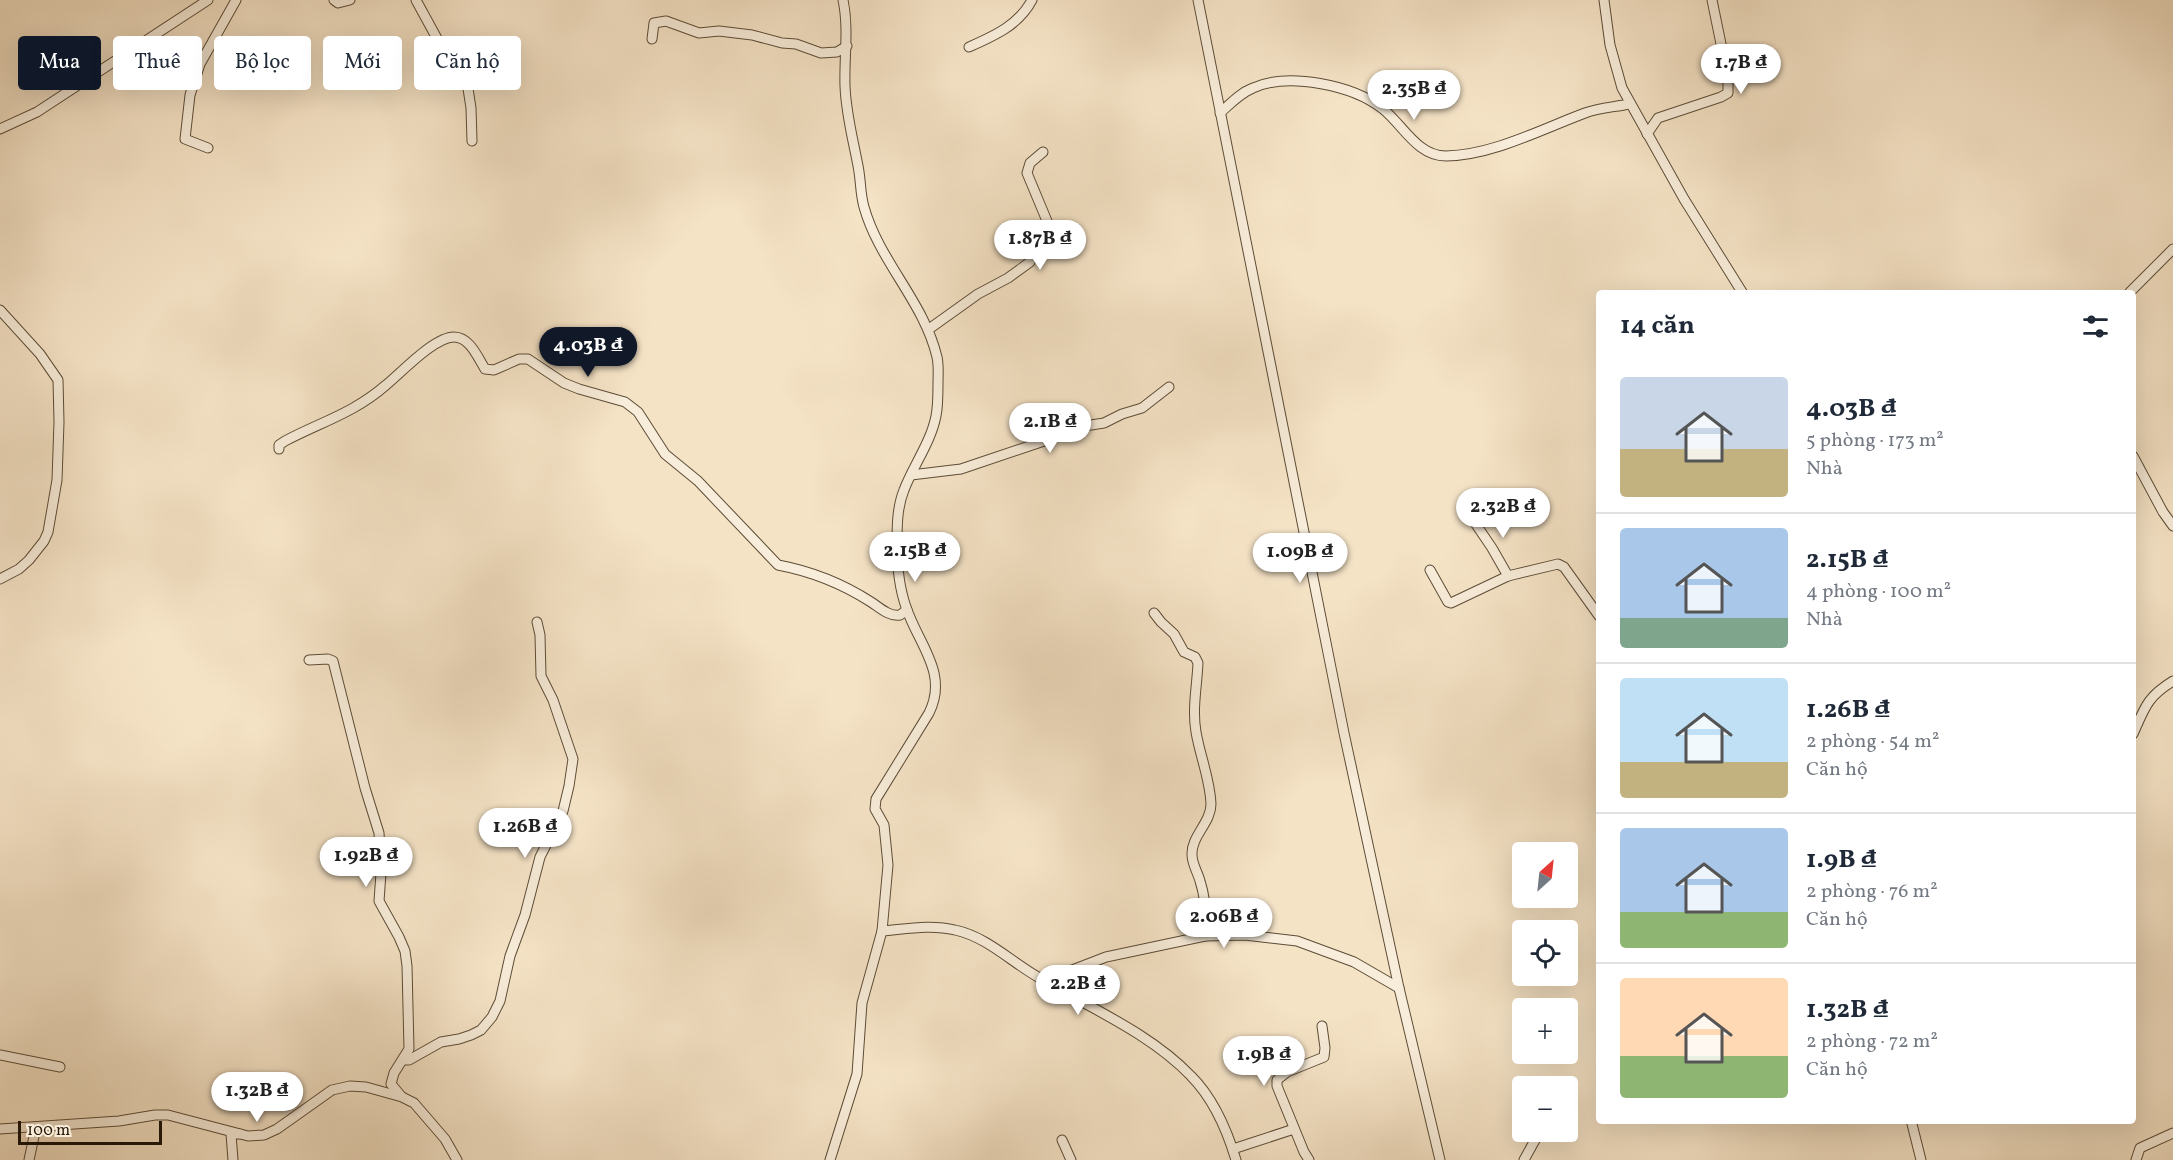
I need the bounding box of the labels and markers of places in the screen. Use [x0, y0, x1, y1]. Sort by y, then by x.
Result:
pin: 1.7B ₫ [1692, 44, 1790, 95]
pin: 2.35B ₫ [1359, 70, 1469, 121]
pin: 1.87B ₫ [985, 220, 1095, 271]
pin: 4.03B ₫ [533, 327, 643, 378]
pin: 2.1B ₫ [1001, 403, 1099, 454]
pin: 2.32B ₫ [1448, 488, 1558, 539]
pin: 2.15B ₫ [860, 532, 970, 583]
pin: 1.09B ₫ [1245, 533, 1355, 584]
pin: 1.26B ₫ [470, 808, 580, 859]
pin: 1.92B ₫ [311, 837, 421, 888]
pin: 2.06B ₫ [1169, 898, 1279, 949]
pin: 2.2B ₫ [1029, 965, 1127, 1016]
pin: 1.9B ₫ [1215, 1036, 1313, 1087]
pin: 1.32B ₫ [202, 1072, 312, 1123]

